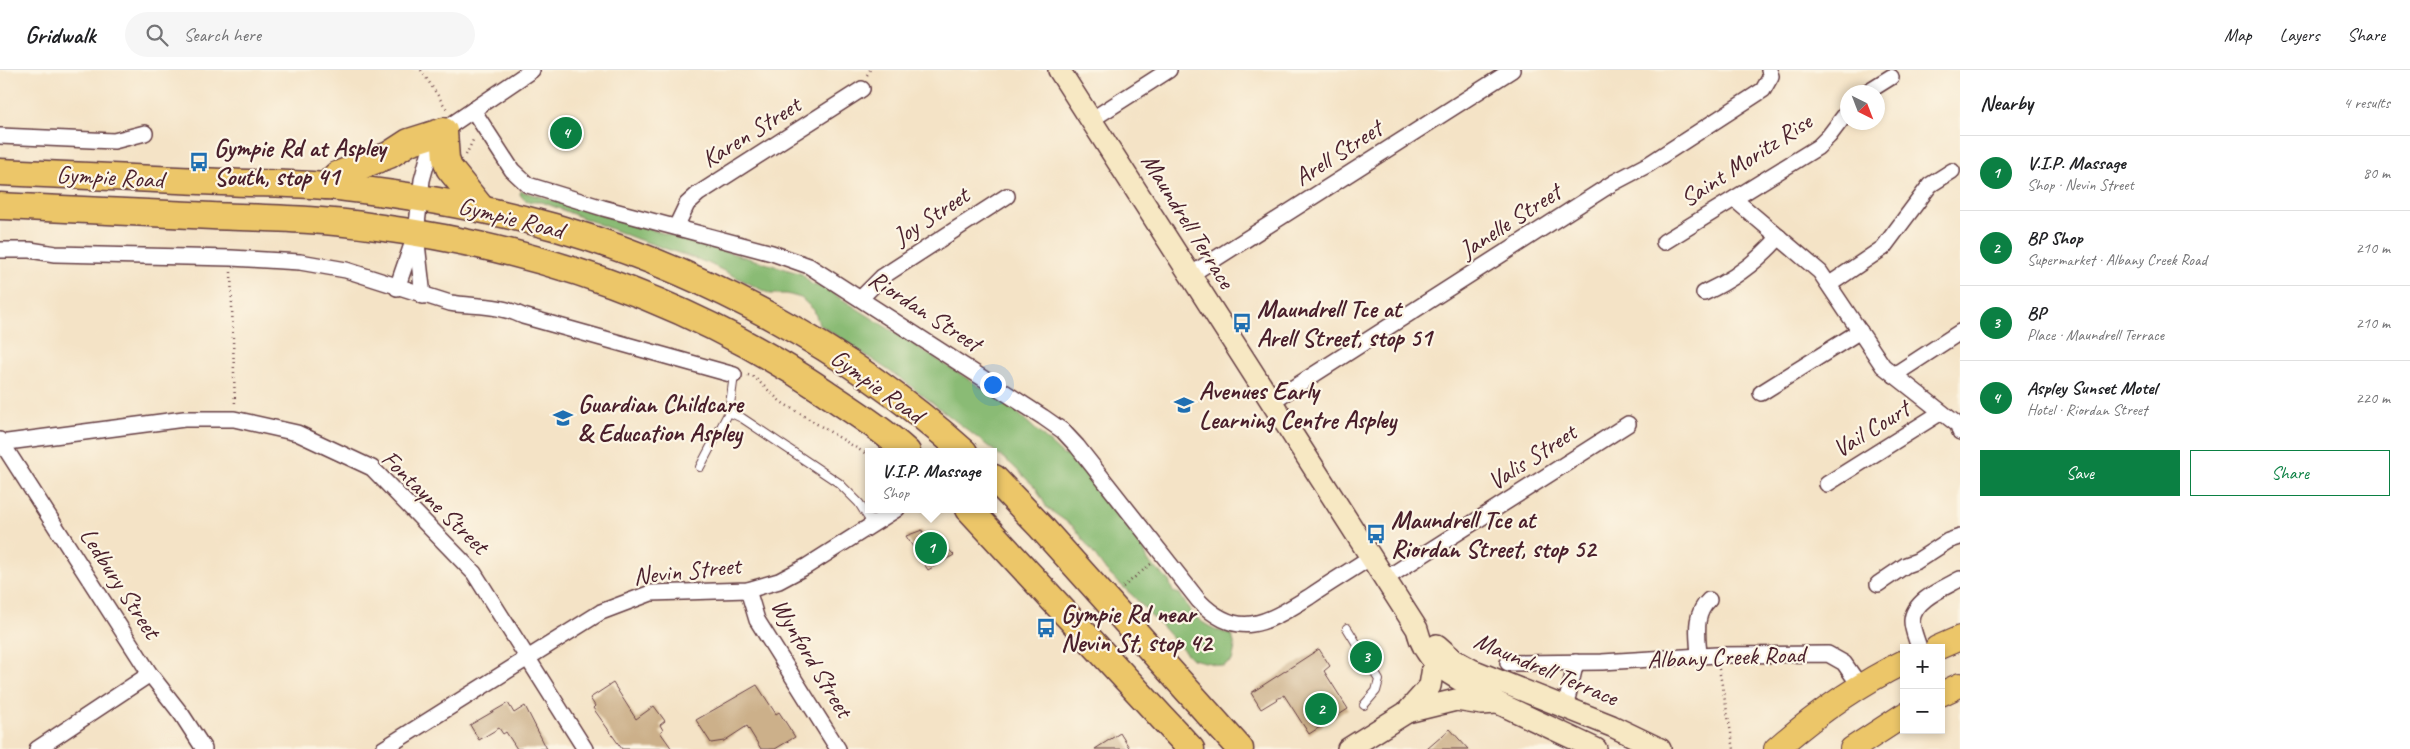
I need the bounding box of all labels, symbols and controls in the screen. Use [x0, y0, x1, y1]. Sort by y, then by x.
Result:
search box [125, 12, 475, 57]
text: Gridwalk [25, 20, 95, 50]
icon: search [143, 21, 171, 49]
text: Search here [183, 23, 261, 47]
text: Map [2224, 24, 2252, 46]
text: Layers [2280, 24, 2319, 46]
text: Share [2347, 24, 2385, 46]
north arrow [1840, 85, 1885, 130]
street label: Karen Street [696, 88, 809, 175]
text: Nearby [1980, 90, 2033, 116]
text: 4 results [2343, 93, 2390, 113]
street label: Saint Moritz Rise [1674, 105, 1819, 214]
street label: Arell Street [1288, 111, 1391, 193]
pin: 4 [550, 114, 582, 152]
place label: Gympie Rd at Aspley South, stop 41 [214, 132, 388, 193]
street label: Maundrell Terrace [1134, 148, 1243, 296]
bus stop icon: Gympie Rd at Aspley South, stop 41 [188, 151, 210, 173]
text: V.I.P. Massage [2027, 151, 2126, 175]
street label: Gympie Road [56, 158, 168, 196]
text: 1 [1992, 163, 2000, 183]
text: 80 m [2363, 163, 2390, 183]
street label: Janelle Street [1452, 174, 1570, 266]
text: Shop · Nevin Street [2027, 175, 2134, 195]
street label: Joy Street [886, 178, 977, 253]
street label: Gympie Road [455, 190, 571, 247]
text: BP Shop [2027, 226, 2082, 250]
text: 2 [1992, 238, 2000, 258]
text: 210 m [2356, 238, 2390, 258]
text: Supermarket · Albany Creek Road [2027, 250, 2207, 270]
street label: Riordan Street [863, 263, 990, 361]
place label: Maundrell Tce at Arell Street, stop 51 [1257, 293, 1434, 354]
text: BP [2027, 301, 2046, 325]
bus stop icon: Maundrell Tce at Arell Street, stop 51 [1231, 312, 1253, 334]
text: 3 [1992, 313, 2000, 333]
text: 210 m [2356, 313, 2390, 333]
text: Place · Maundrell Terrace [2027, 325, 2164, 345]
street label: Gympie Road [824, 342, 933, 433]
your location [980, 372, 1006, 398]
place label: Avenues Early Learning Centre Aspley [1199, 375, 1398, 436]
text: Aspley Sunset Motel [2027, 376, 2157, 400]
place label: Guardian Childcare & Education Aspley [578, 388, 745, 449]
text: 4 [1992, 388, 2000, 408]
text: 220 m [2356, 388, 2390, 408]
street label: Vail Court [1827, 391, 1918, 465]
school or university icon: Avenues Early Learning Centre Aspley [1173, 394, 1195, 416]
text: Hotel · Riordan Street [2027, 400, 2147, 420]
school or university icon: Guardian Childcare & Education Aspley [552, 407, 574, 429]
street label: Valis Street [1482, 415, 1585, 497]
street label: Fontayne Street [375, 443, 497, 563]
popup [865, 448, 997, 513]
button: Save [1980, 450, 2180, 496]
button: Share [2190, 450, 2390, 496]
text: V.I.P. Massage [882, 459, 980, 483]
text: Shop [882, 483, 909, 503]
place label: Maundrell Tce at Riordan Street, stop 52 [1391, 504, 1598, 565]
street label: Ledbury Street [72, 521, 169, 647]
bus stop icon: Maundrell Tce at Riordan Street, stop 52 [1365, 523, 1387, 545]
pin: 1 [915, 529, 947, 567]
street label: Nevin Street [632, 549, 745, 593]
street label: Wynford Street [764, 593, 861, 726]
place label: Gympie Rd near Nevin St, stop 42 [1061, 598, 1214, 659]
bus stop icon: Gympie Rd near Nevin St, stop 42 [1035, 617, 1057, 639]
street label: Maundrell Terrace [1469, 624, 1624, 714]
pin: 3 [1350, 638, 1382, 676]
street label: Albany Creek Road [1647, 638, 1810, 676]
map controls [1900, 644, 1945, 734]
button: + [1900, 644, 1945, 689]
button: − [1900, 689, 1945, 734]
pin: 2 [1305, 690, 1337, 728]

